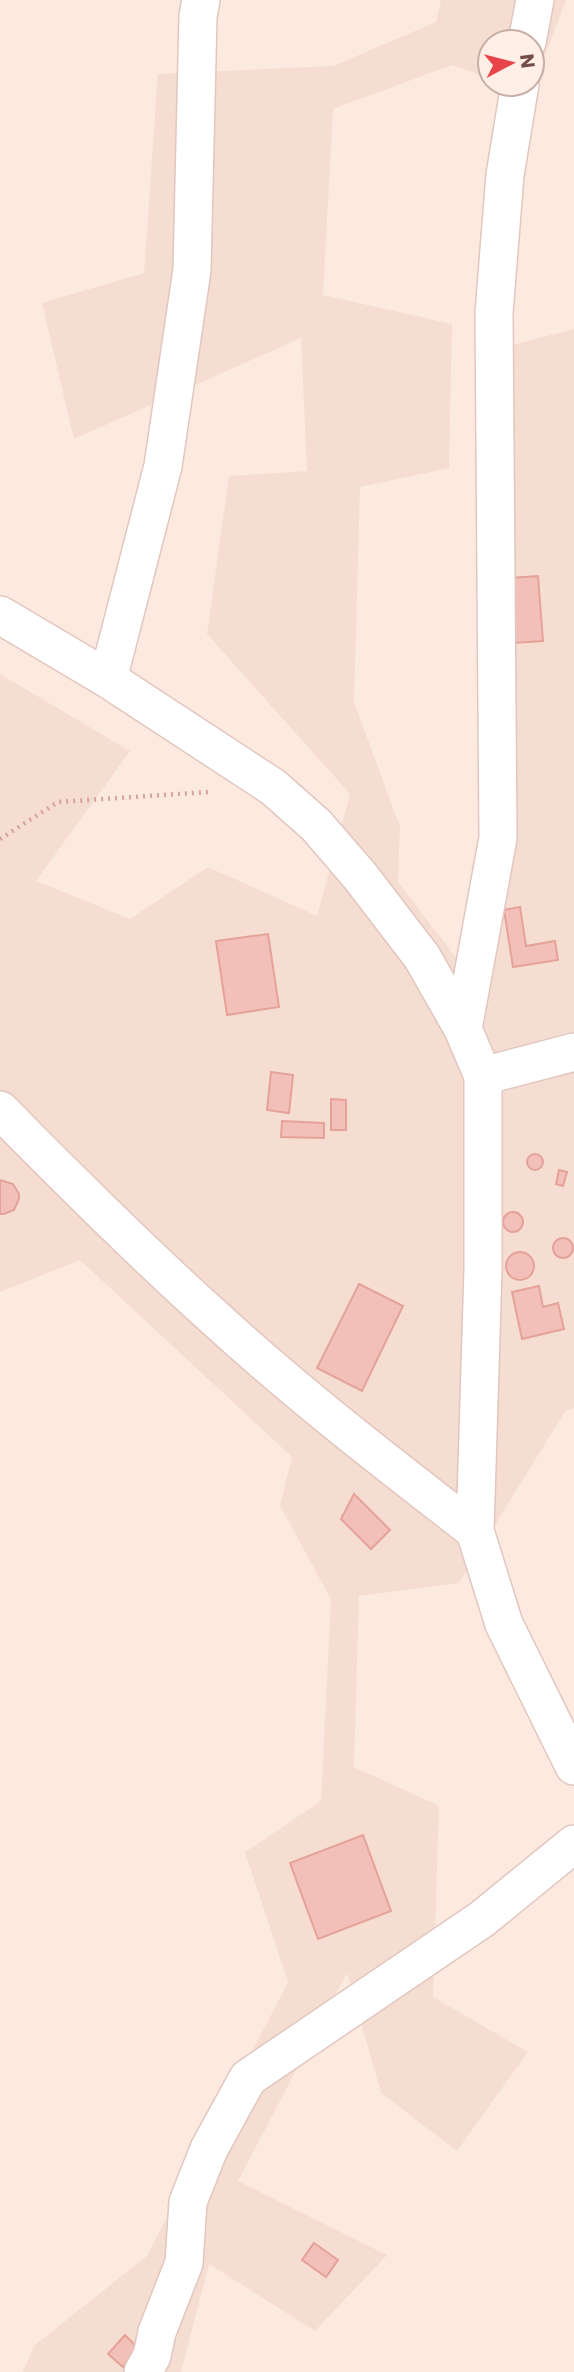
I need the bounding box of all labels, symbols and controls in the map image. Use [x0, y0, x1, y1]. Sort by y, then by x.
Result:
north arrow [476, 28, 546, 98]
text: N [513, 52, 542, 70]

